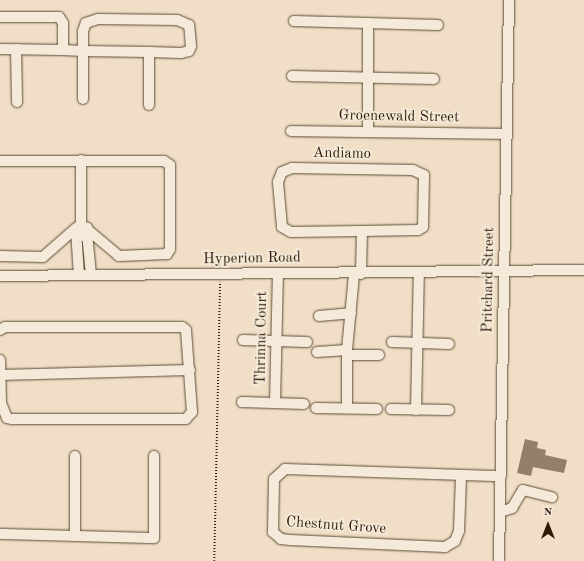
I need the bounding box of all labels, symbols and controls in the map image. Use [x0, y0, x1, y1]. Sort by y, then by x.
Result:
street label: Groenewald Street [339, 107, 459, 127]
street label: Andiamo [313, 144, 371, 164]
street label: Pritchard Street [479, 227, 499, 333]
street label: Hyperion Road [203, 249, 301, 269]
street label: Thrinna Court [252, 291, 272, 385]
north arrow [528, 505, 568, 545]
text: N [544, 507, 552, 518]
street label: Chestnut Grove [285, 514, 387, 538]

